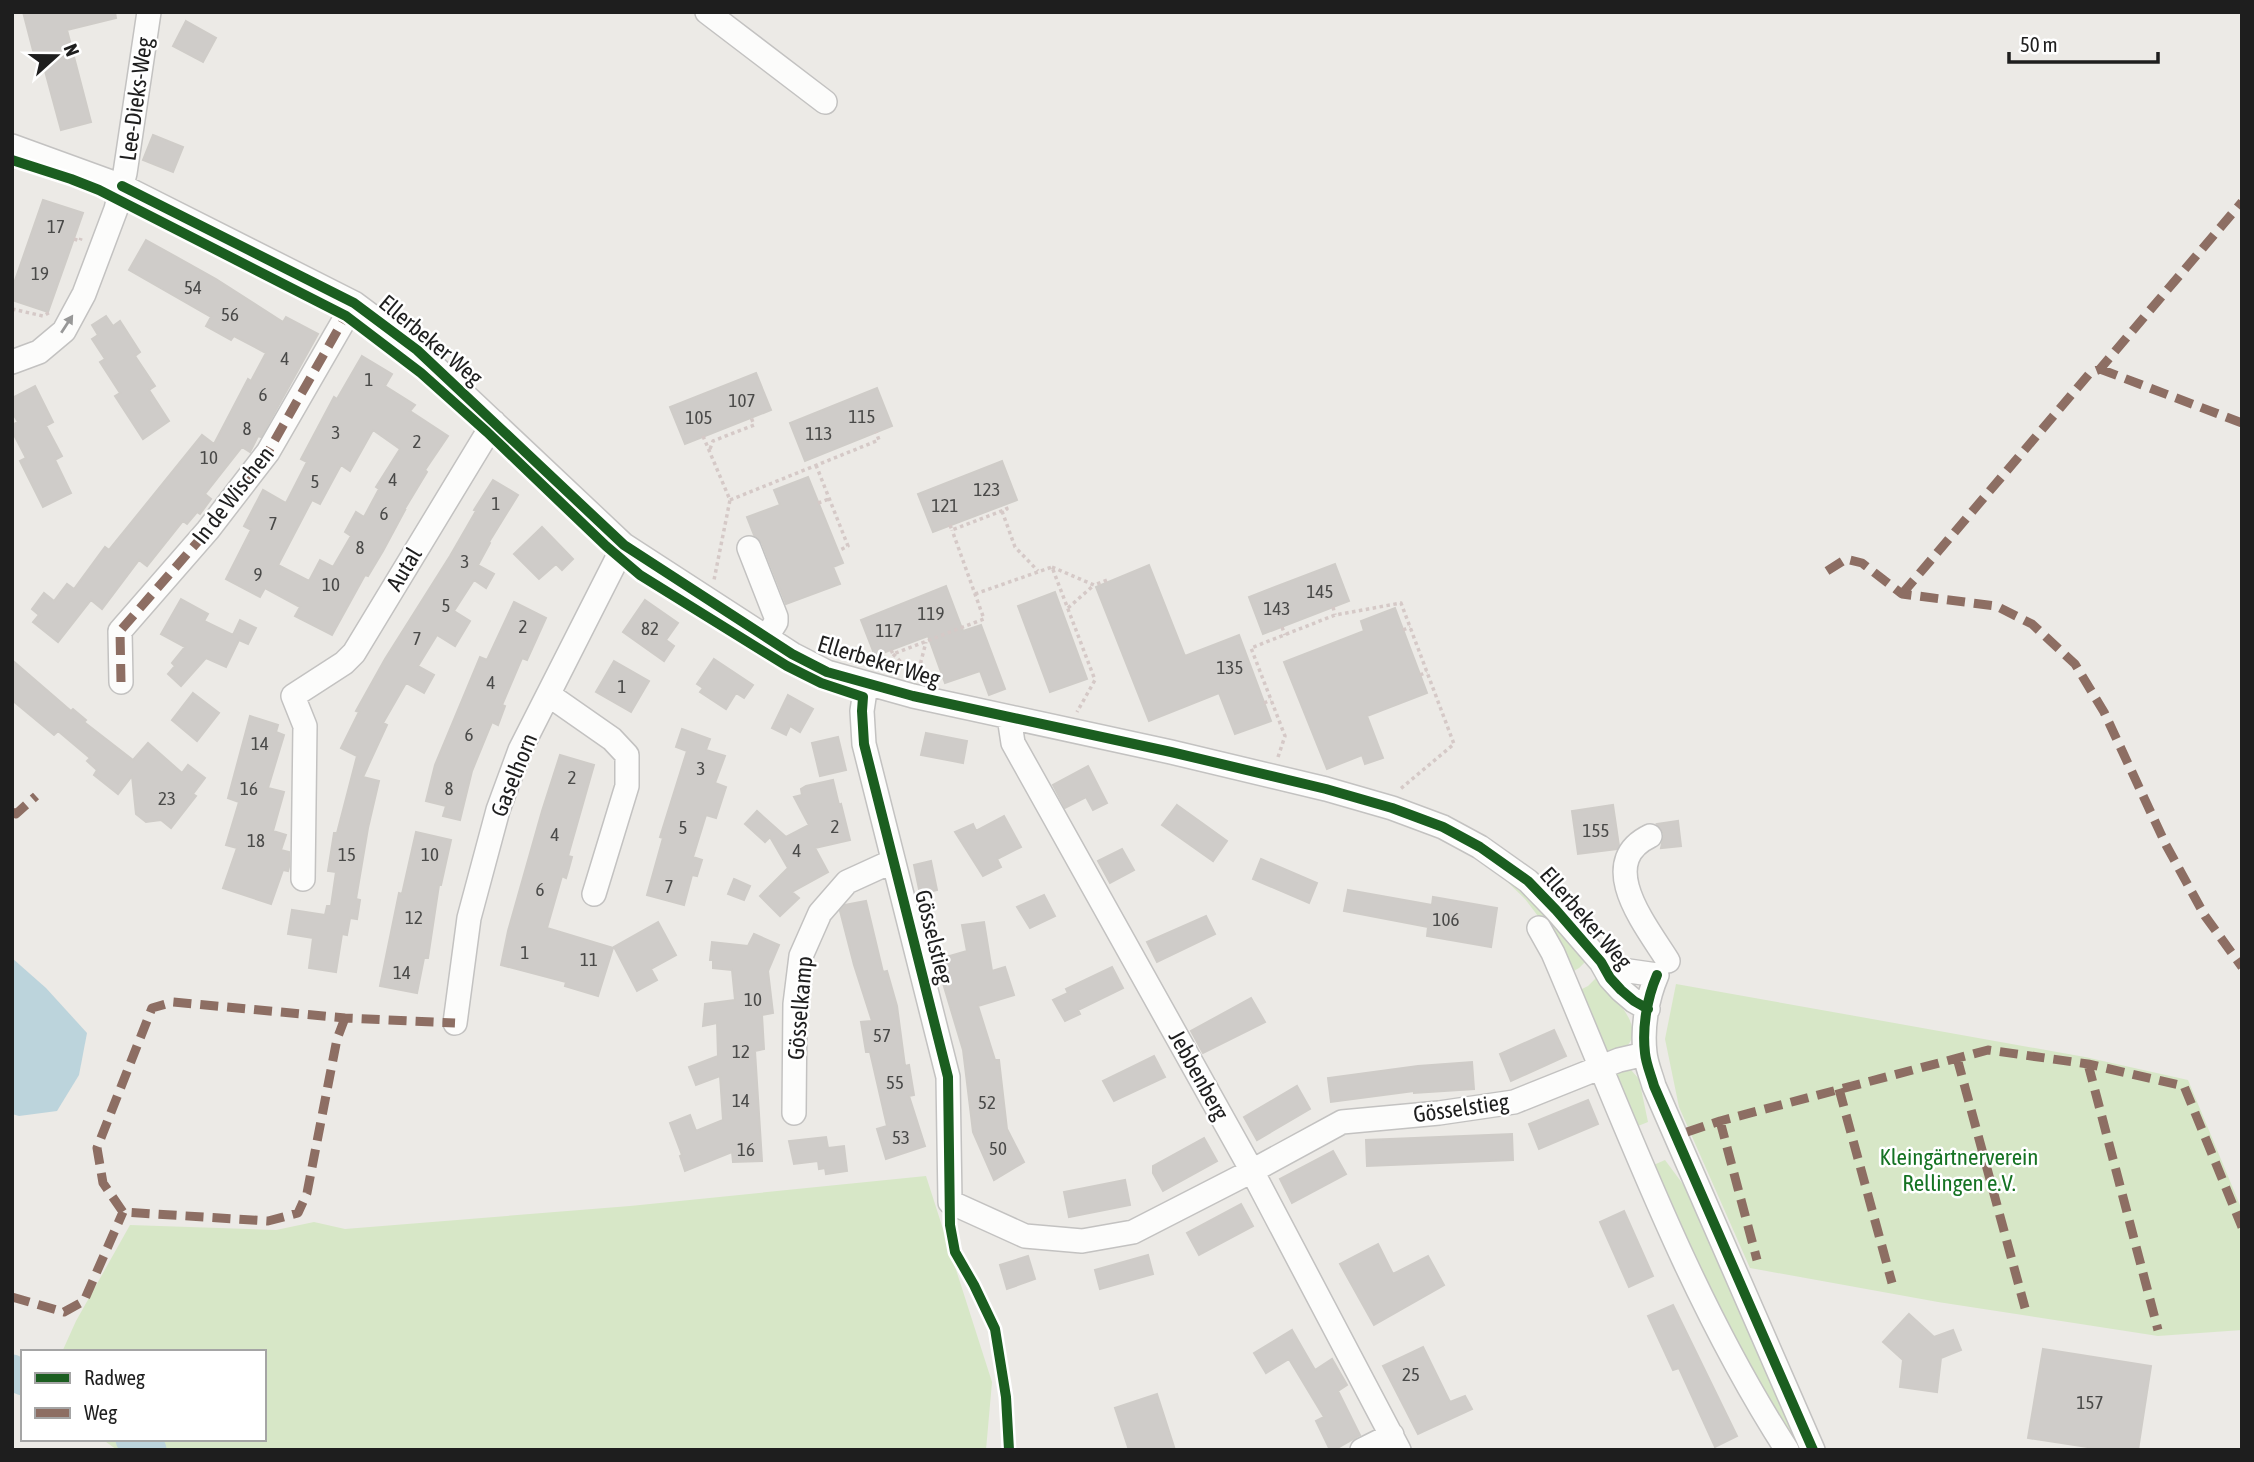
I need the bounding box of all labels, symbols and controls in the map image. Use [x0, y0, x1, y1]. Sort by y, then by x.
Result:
north arrow [21, 21, 91, 91]
scale bar [2009, 21, 2158, 65]
text: 50 m [2020, 32, 2058, 56]
street label: Lee-Dieks-Weg [114, 36, 158, 162]
text: N [60, 41, 84, 59]
house number: 17 [47, 215, 65, 237]
house number: 19 [31, 262, 49, 284]
house number: 54 [184, 276, 202, 298]
street label: Ellerbeker Weg [374, 289, 488, 391]
house number: 56 [221, 303, 239, 325]
one-way arrow [60, 314, 73, 334]
house number: 4 [281, 347, 290, 369]
house number: 1 [365, 368, 373, 390]
house number: 6 [259, 383, 268, 405]
house number: 107 [729, 389, 755, 411]
house number: 115 [849, 405, 875, 427]
house number: 105 [686, 406, 712, 428]
house number: 8 [243, 417, 252, 439]
house number: 3 [332, 421, 340, 443]
house number: 113 [806, 422, 832, 444]
house number: 2 [413, 430, 421, 452]
street label: In de Wischen [187, 441, 279, 549]
house number: 10 [200, 446, 218, 468]
house number: 4 [389, 468, 398, 490]
house number: 5 [311, 470, 319, 492]
house number: 123 [974, 478, 1000, 500]
house number: 1 [492, 492, 500, 514]
house number: 121 [932, 494, 958, 516]
house number: 6 [380, 502, 389, 524]
house number: 7 [269, 512, 277, 534]
house number: 8 [356, 536, 365, 558]
street label: Autal [381, 543, 427, 595]
house number: 3 [461, 550, 469, 572]
house number: 9 [254, 563, 263, 585]
house number: 10 [322, 573, 340, 595]
house number: 145 [1307, 580, 1333, 602]
house number: 5 [442, 594, 450, 616]
house number: 143 [1264, 597, 1290, 619]
house number: 119 [918, 602, 944, 624]
house number: 2 [519, 615, 527, 637]
house number: 82 [641, 617, 659, 639]
house number: 117 [876, 619, 902, 641]
house number: 7 [413, 627, 421, 649]
street label: Ellerbeker Weg [815, 630, 943, 692]
house number: 135 [1217, 656, 1243, 678]
house number: 4 [487, 671, 496, 693]
house number: 1 [618, 675, 626, 697]
house number: 6 [465, 723, 474, 745]
street label: Gaselhorn [486, 730, 542, 820]
house number: 14 [251, 732, 269, 754]
house number: 3 [697, 757, 705, 779]
house number: 2 [568, 766, 576, 788]
house number: 16 [240, 777, 258, 799]
house number: 8 [445, 777, 454, 799]
house number: 23 [158, 787, 176, 809]
house number: 2 [831, 815, 839, 837]
house number: 5 [679, 816, 687, 838]
house number: 155 [1583, 819, 1609, 841]
house number: 4 [551, 823, 560, 845]
house number: 18 [247, 829, 265, 851]
house number: 4 [793, 839, 802, 861]
house number: 15 [338, 843, 356, 865]
house number: 10 [421, 843, 439, 865]
street label: Ellerbeker Weg [1535, 862, 1637, 974]
house number: 7 [665, 875, 673, 897]
house number: 6 [536, 878, 545, 900]
street label: Gösselstieg [910, 887, 958, 987]
house number: 12 [405, 906, 423, 928]
house number: 106 [1433, 908, 1459, 930]
house number: 1 [521, 941, 529, 963]
house number: 11 [580, 948, 598, 970]
street label: Gösselkamp [783, 955, 817, 1061]
house number: 14 [393, 961, 411, 983]
house number: 10 [744, 988, 762, 1010]
house number: 57 [873, 1024, 891, 1046]
street label: Jebbenberg [1164, 1026, 1234, 1124]
house number: 12 [732, 1040, 750, 1062]
house number: 55 [886, 1071, 904, 1093]
street label: Gösselstieg [1412, 1088, 1511, 1128]
house number: 14 [732, 1089, 750, 1111]
house number: 52 [978, 1091, 996, 1113]
house number: 53 [892, 1126, 910, 1148]
house number: 50 [989, 1137, 1007, 1159]
house number: 16 [737, 1138, 755, 1160]
park label: Kleingärtnerverein Rellingen e.V. [1879, 1144, 2039, 1196]
legend [21, 1350, 266, 1441]
house number: 25 [1402, 1363, 1420, 1385]
text: Radweg [84, 1365, 145, 1389]
house number: 157 [2077, 1391, 2103, 1413]
text: Weg [84, 1400, 117, 1424]

